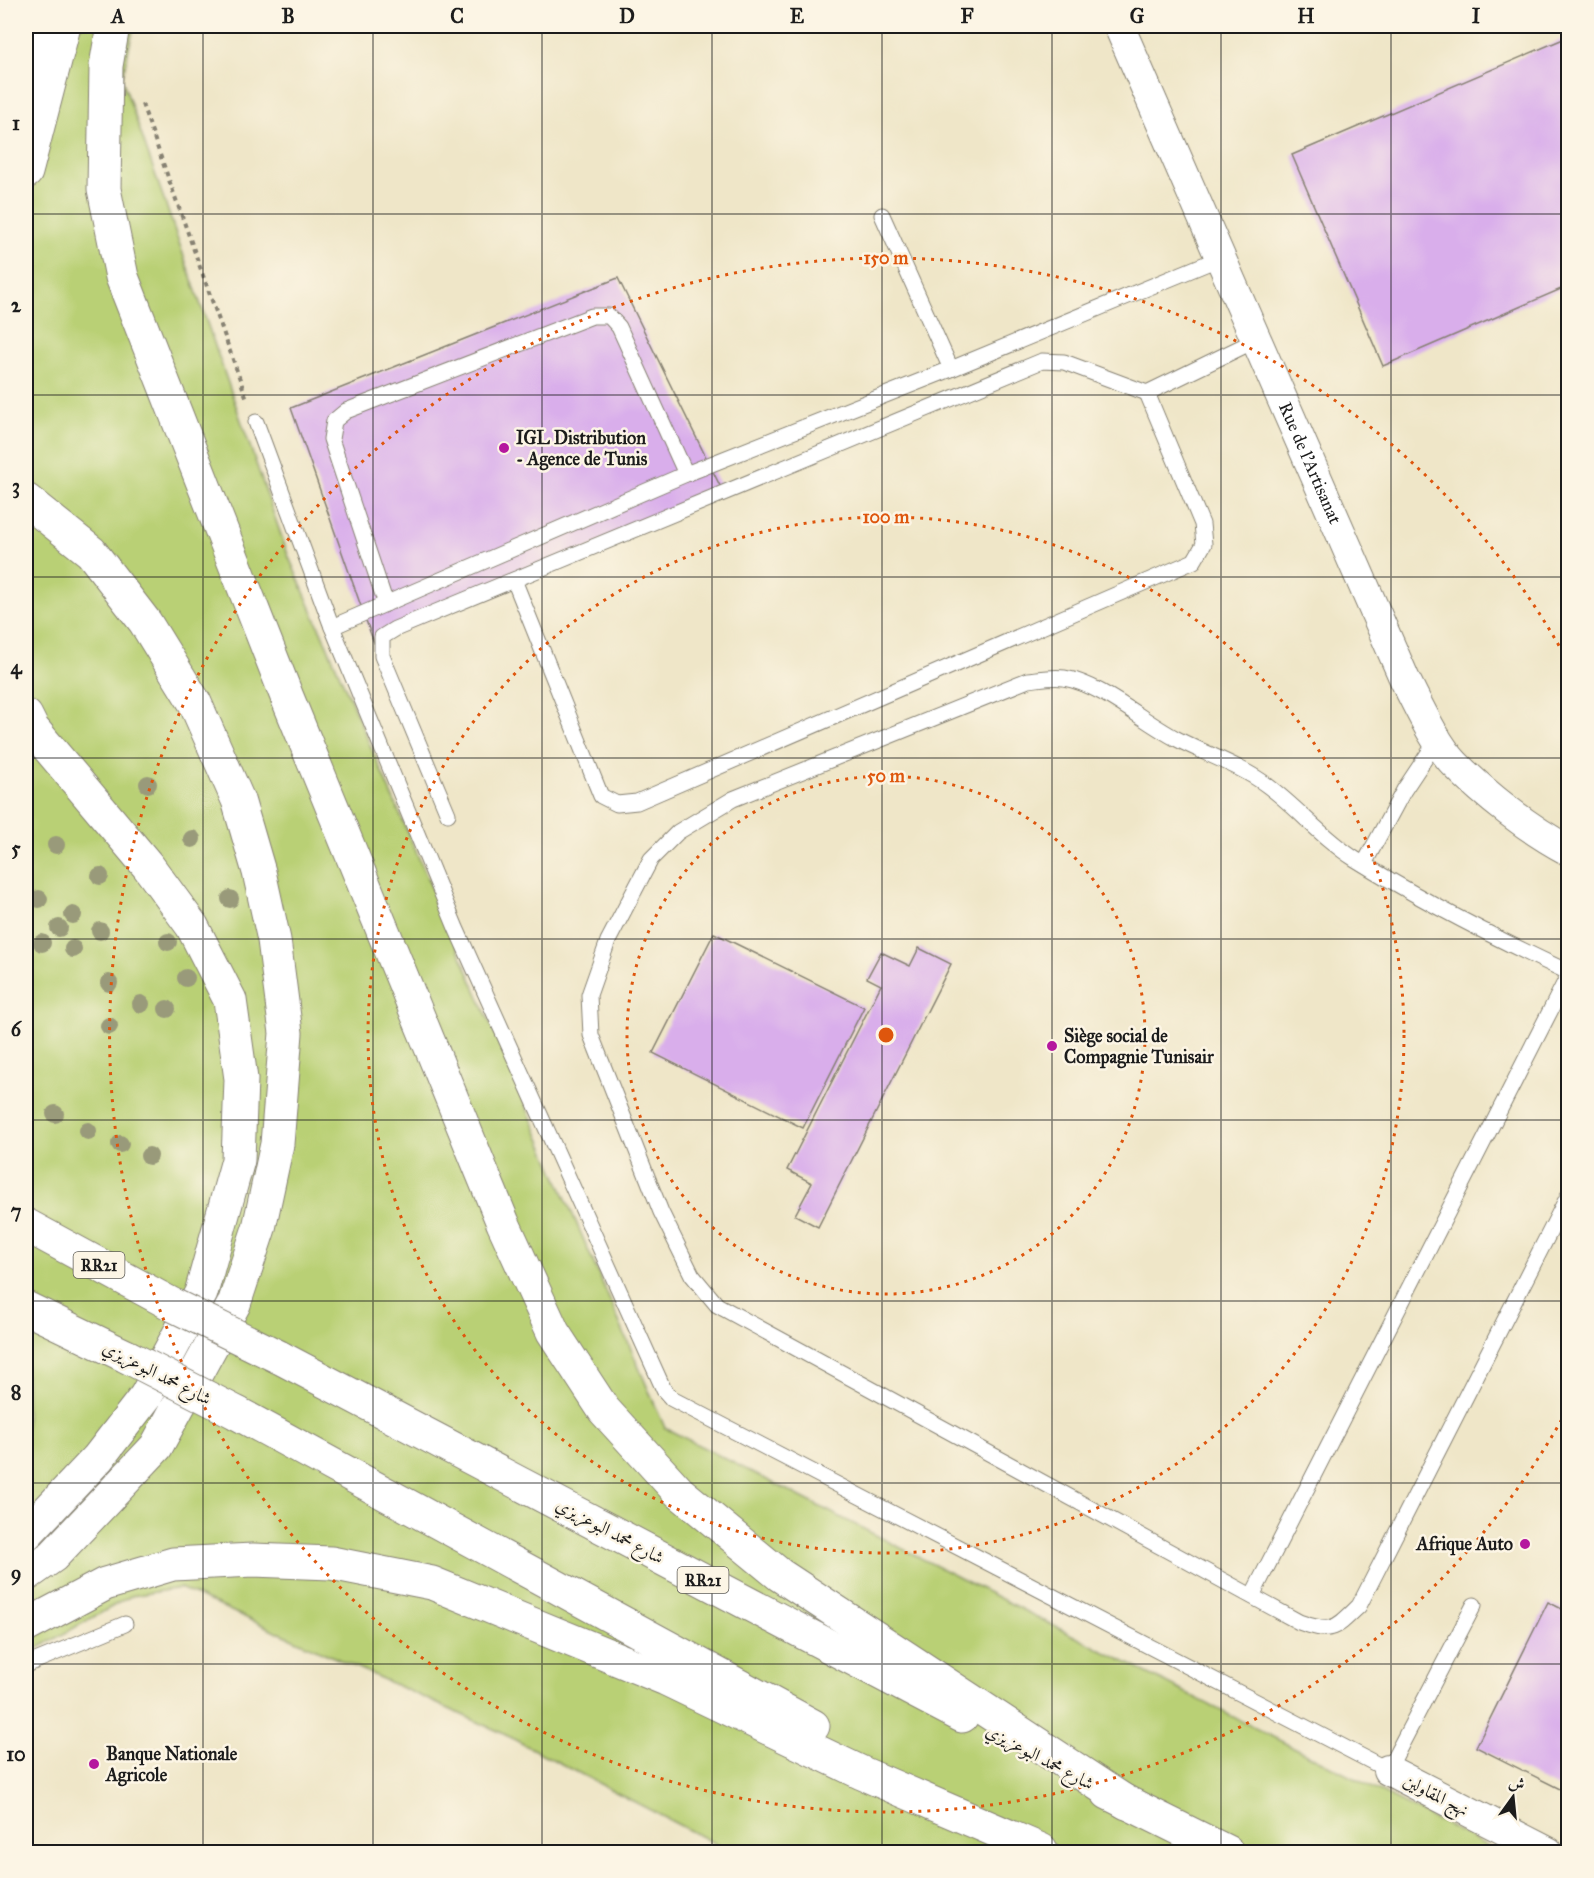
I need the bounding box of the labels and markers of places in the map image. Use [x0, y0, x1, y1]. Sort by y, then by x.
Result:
place label: IGL Distribution - Agence de Tunis [516, 427, 648, 471]
marker: IGL Distribution - Agence de Tunis [497, 441, 511, 455]
centre of rings [876, 1025, 896, 1045]
place label: Siège social de Compagnie Tunisair [1064, 1025, 1215, 1069]
marker: Siège social de Compagnie Tunisair [1045, 1039, 1059, 1053]
place label: Afrique Auto [1416, 1533, 1513, 1556]
marker: Afrique Auto [1518, 1537, 1532, 1551]
place label: Banque Nationale Agricole [105, 1743, 238, 1787]
marker: Banque Nationale Agricole [87, 1757, 101, 1771]

